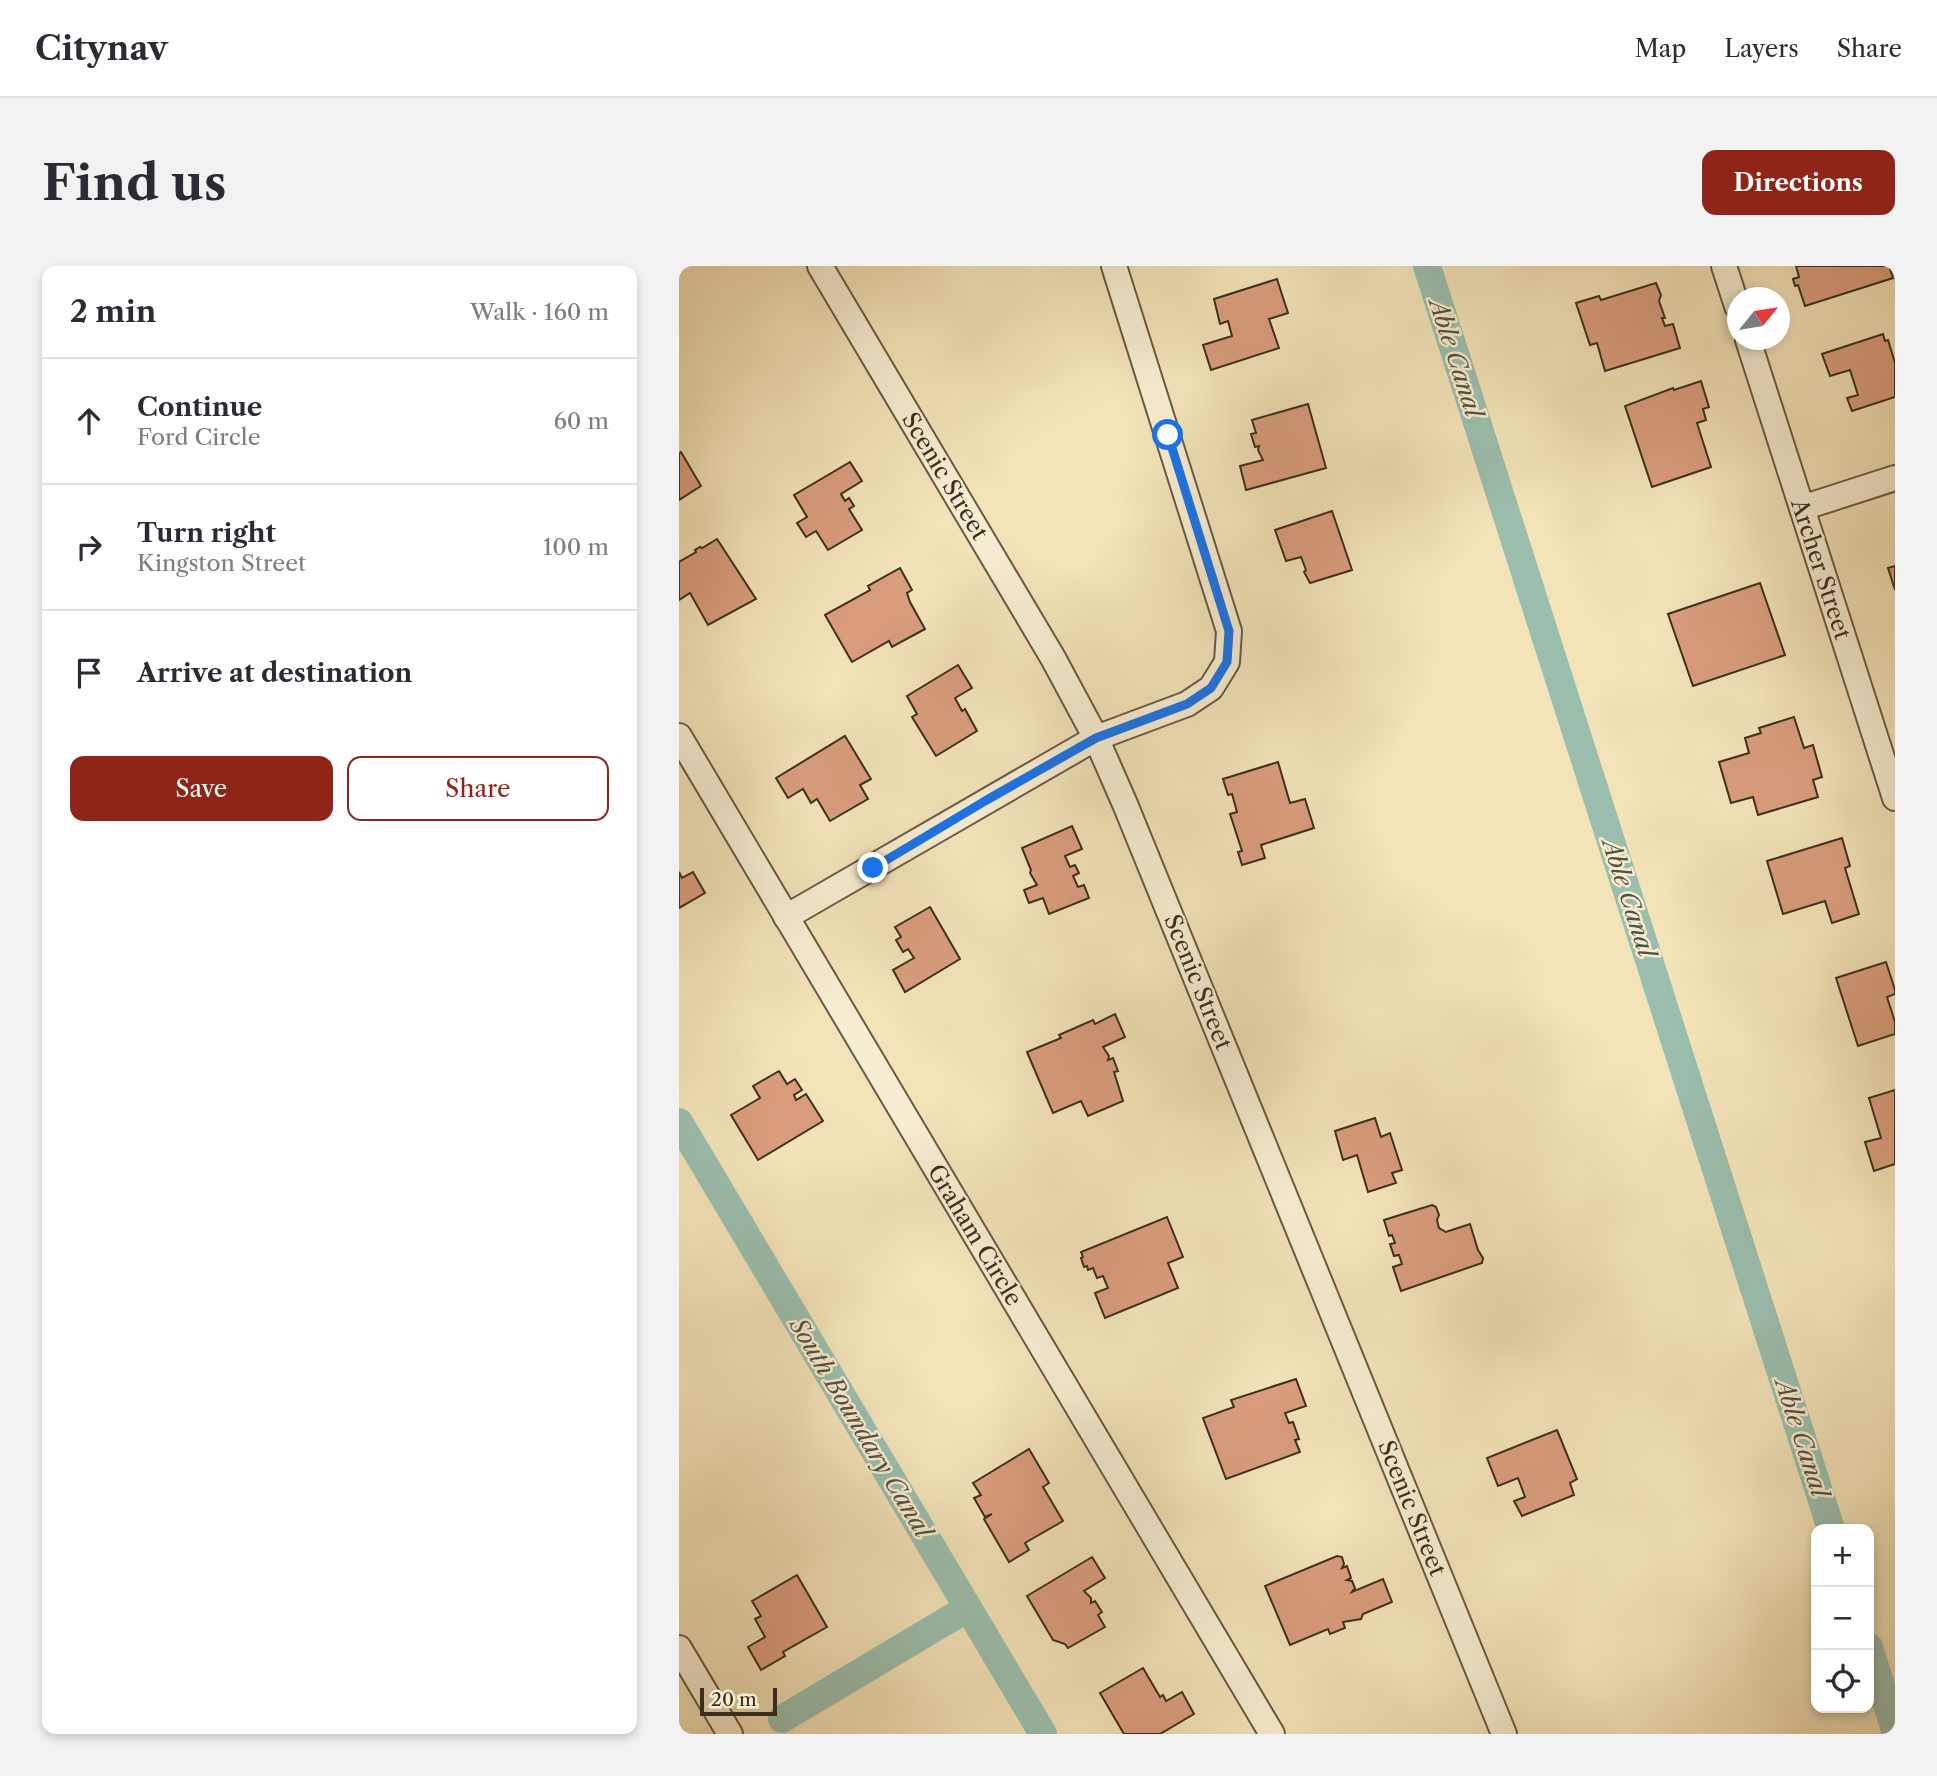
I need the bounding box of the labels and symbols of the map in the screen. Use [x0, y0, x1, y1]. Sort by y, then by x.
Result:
north arrow [1727, 287, 1790, 350]
water label: Able Canal [1422, 291, 1489, 423]
street label: Scenic Street [896, 407, 994, 545]
route start [1152, 419, 1183, 450]
street label: Archer Street [1785, 494, 1857, 643]
water label: Able Canal [1595, 831, 1662, 963]
route end [857, 852, 888, 883]
street label: Scenic Street [1158, 910, 1238, 1054]
street label: Graham Circle [922, 1159, 1028, 1311]
water label: South Boundary Canal [783, 1311, 939, 1545]
water label: Able Canal [1768, 1371, 1835, 1503]
street label: Scenic Street [1372, 1436, 1452, 1580]
scale bar [700, 1685, 777, 1717]

